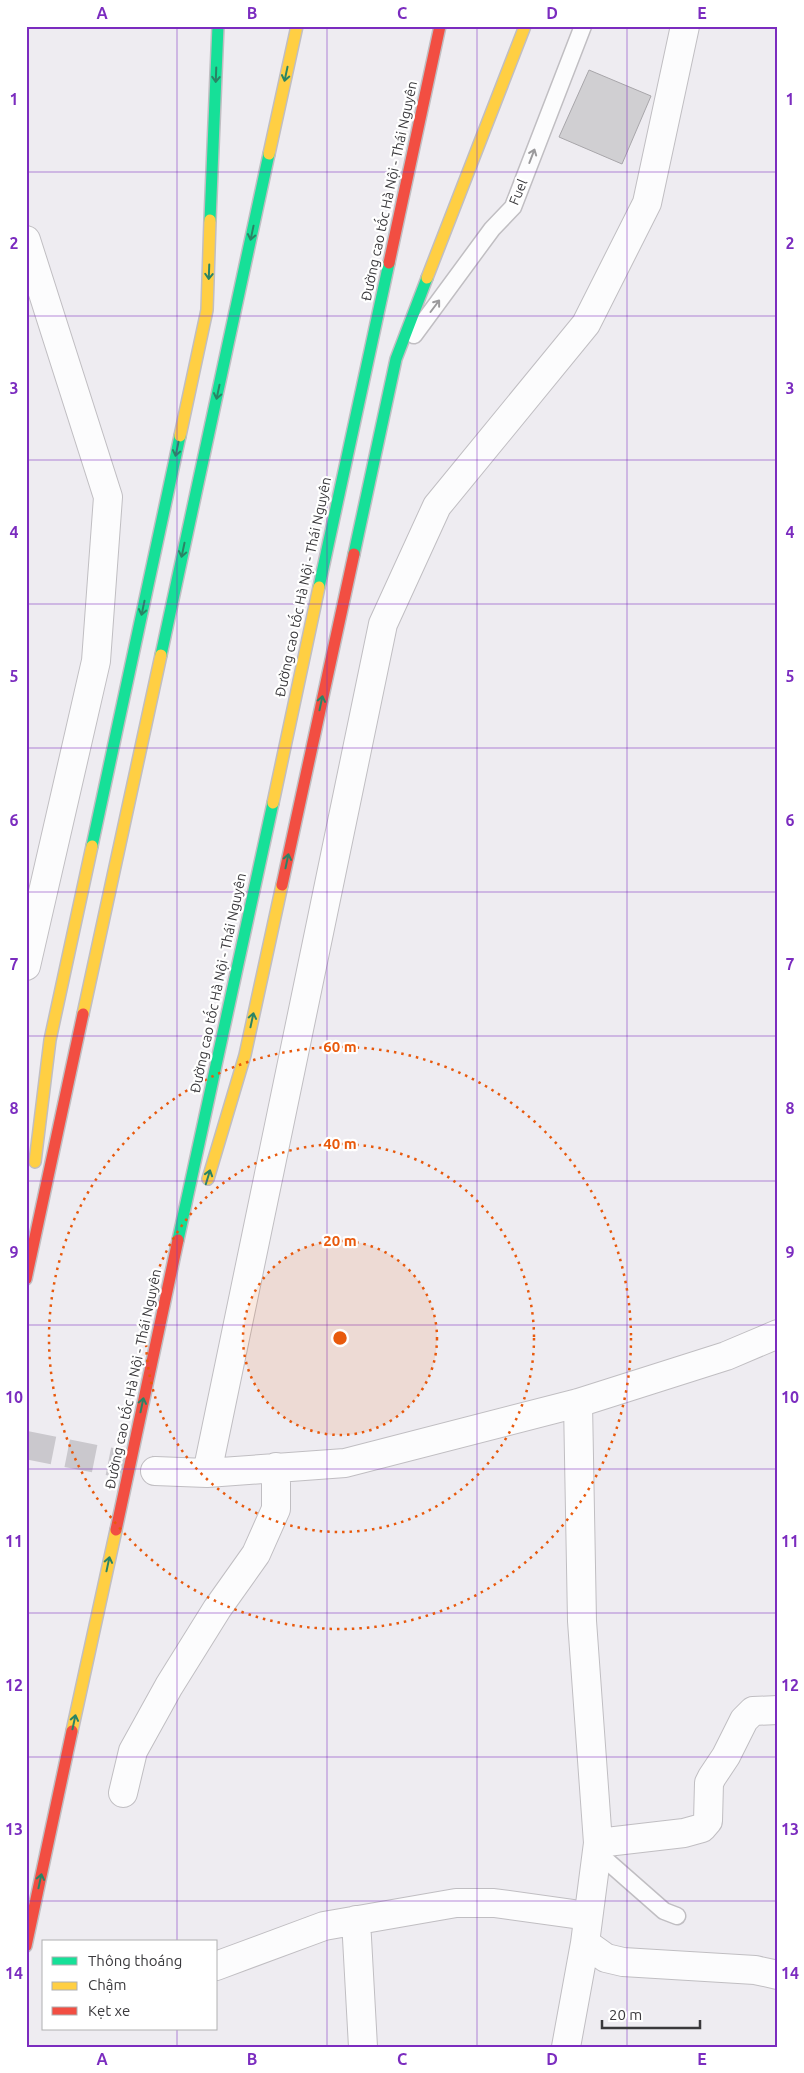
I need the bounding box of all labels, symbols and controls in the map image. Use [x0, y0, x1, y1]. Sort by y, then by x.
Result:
text: A [96, 4, 108, 22]
text: B [247, 4, 257, 22]
text: C [397, 4, 407, 22]
text: D [546, 4, 558, 22]
text: E [697, 4, 707, 22]
one-way arrow [281, 65, 290, 81]
one-way arrow [212, 67, 221, 83]
street label: Đường cao tốc Hà Nội - Thái Nguyên [355, 79, 420, 302]
text: 1 [9, 90, 19, 108]
text: 1 [785, 90, 795, 108]
one-way arrow [528, 149, 538, 164]
street label: Fuel [505, 176, 531, 207]
one-way arrow [247, 224, 256, 240]
text: 2 [9, 234, 19, 252]
text: 2 [785, 234, 795, 252]
one-way arrow [204, 264, 213, 280]
one-way arrow [430, 300, 441, 313]
text: 3 [9, 379, 19, 397]
text: 3 [785, 379, 795, 397]
one-way arrow [213, 383, 222, 399]
one-way arrow [172, 441, 182, 457]
street label: Đường cao tốc Hà Nội - Thái Nguyên [269, 475, 334, 698]
text: 4 [9, 523, 19, 541]
text: 4 [785, 523, 795, 541]
one-way arrow [178, 542, 188, 558]
one-way arrow [138, 600, 147, 616]
text: 5 [9, 667, 19, 685]
text: 5 [785, 667, 795, 685]
one-way arrow [317, 695, 326, 711]
text: 6 [9, 811, 19, 829]
text: 6 [785, 811, 795, 829]
one-way arrow [283, 854, 292, 870]
street label: Đường cao tốc Hà Nội - Thái Nguyên [184, 871, 249, 1094]
text: 7 [9, 955, 19, 973]
text: 7 [785, 955, 795, 973]
one-way arrow [248, 1013, 258, 1029]
text: 60 m [323, 1038, 357, 1055]
text: 8 [9, 1099, 19, 1117]
text: 8 [785, 1099, 795, 1117]
text: 40 m [323, 1135, 357, 1152]
one-way arrow [204, 1169, 214, 1185]
text: 20 m [323, 1232, 357, 1249]
text: 9 [9, 1243, 19, 1261]
text: 9 [785, 1243, 795, 1261]
street label: Đường cao tốc Hà Nội - Thái Nguyên [99, 1267, 164, 1490]
centre of rings [331, 1329, 349, 1347]
text: 10 [5, 1388, 23, 1406]
text: 10 [781, 1388, 799, 1406]
one-way arrow [138, 1397, 147, 1413]
text: 11 [5, 1532, 23, 1550]
text: 11 [781, 1532, 799, 1550]
one-way arrow [104, 1556, 114, 1572]
text: 12 [5, 1676, 23, 1694]
text: 12 [781, 1676, 799, 1694]
one-way arrow [70, 1715, 79, 1731]
text: 13 [5, 1820, 23, 1838]
text: 13 [781, 1820, 799, 1838]
one-way arrow [36, 1874, 45, 1890]
legend [42, 1940, 218, 2030]
text: Thông thoáng [88, 1952, 182, 1969]
text: 14 [5, 1964, 23, 1982]
text: 14 [781, 1964, 799, 1982]
text: Chậm [88, 1976, 126, 1993]
scale bar [602, 1998, 699, 2030]
text: Kẹt xe [88, 2002, 130, 2019]
text: 20 m [609, 2006, 642, 2023]
text: A [96, 2050, 108, 2068]
text: B [247, 2050, 257, 2068]
text: C [397, 2050, 407, 2068]
text: D [546, 2050, 558, 2068]
text: E [697, 2050, 707, 2068]

